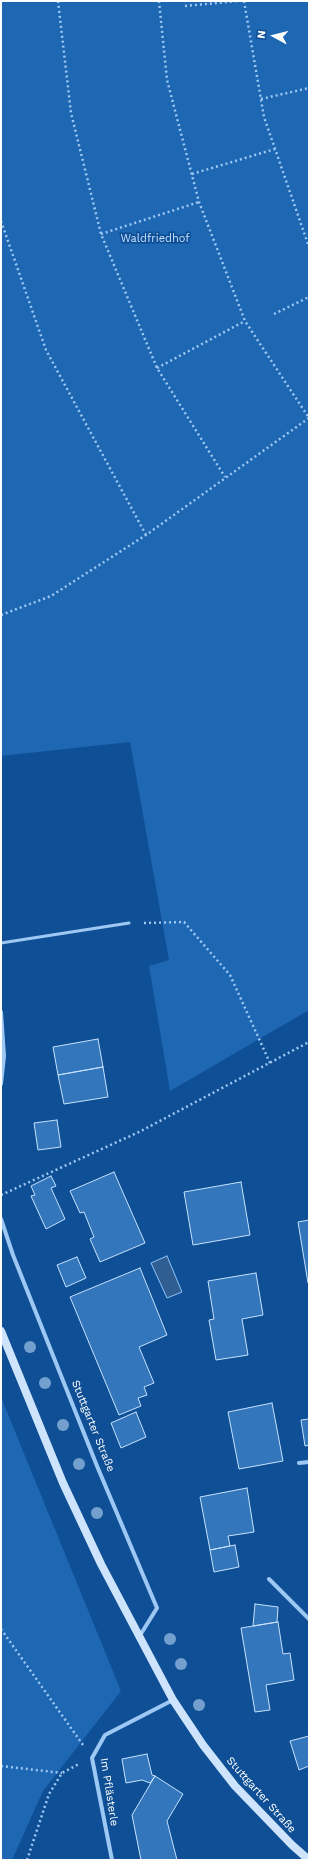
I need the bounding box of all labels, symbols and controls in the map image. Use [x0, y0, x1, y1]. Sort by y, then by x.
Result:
north arrow [254, 16, 294, 56]
text: N [255, 30, 269, 39]
park label: Waldfriedhof [120, 232, 190, 246]
street label: Stuttgarter Straße [69, 1378, 117, 1474]
street label: Stuttgarter Straße [223, 1754, 299, 1836]
street label: Im Pflästerle [97, 1757, 121, 1827]

